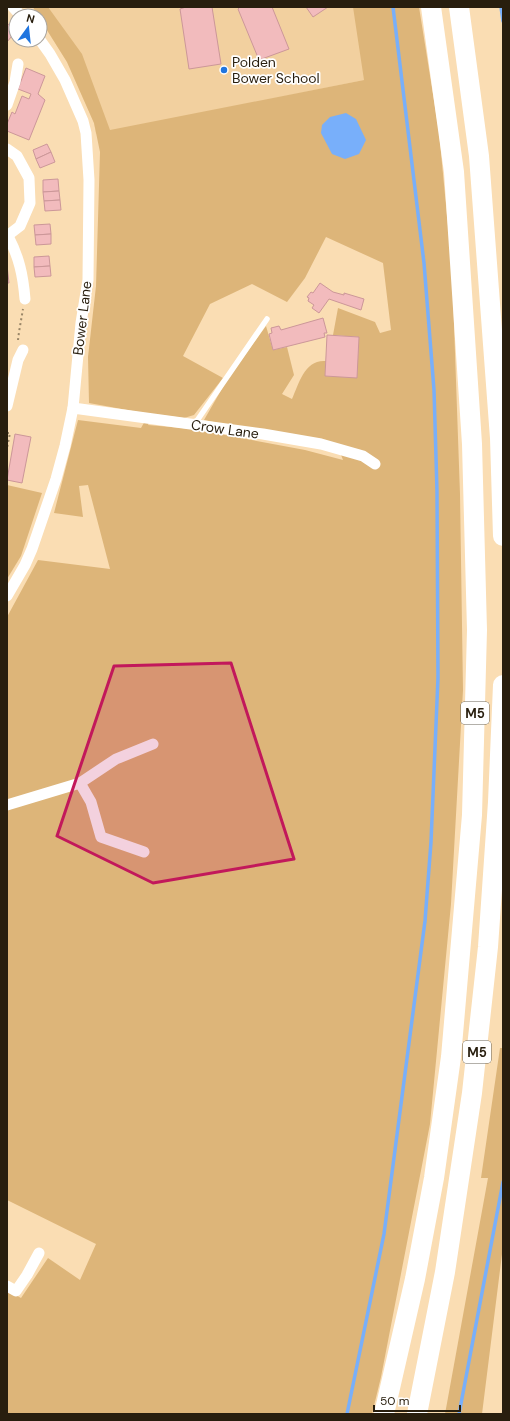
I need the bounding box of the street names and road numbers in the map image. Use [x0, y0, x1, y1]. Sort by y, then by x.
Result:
street label: Bower Lane [69, 280, 95, 356]
street label: Crow Lane [190, 415, 260, 443]
road number: M5 [461, 702, 489, 724]
road number: M5 [463, 1041, 491, 1063]

